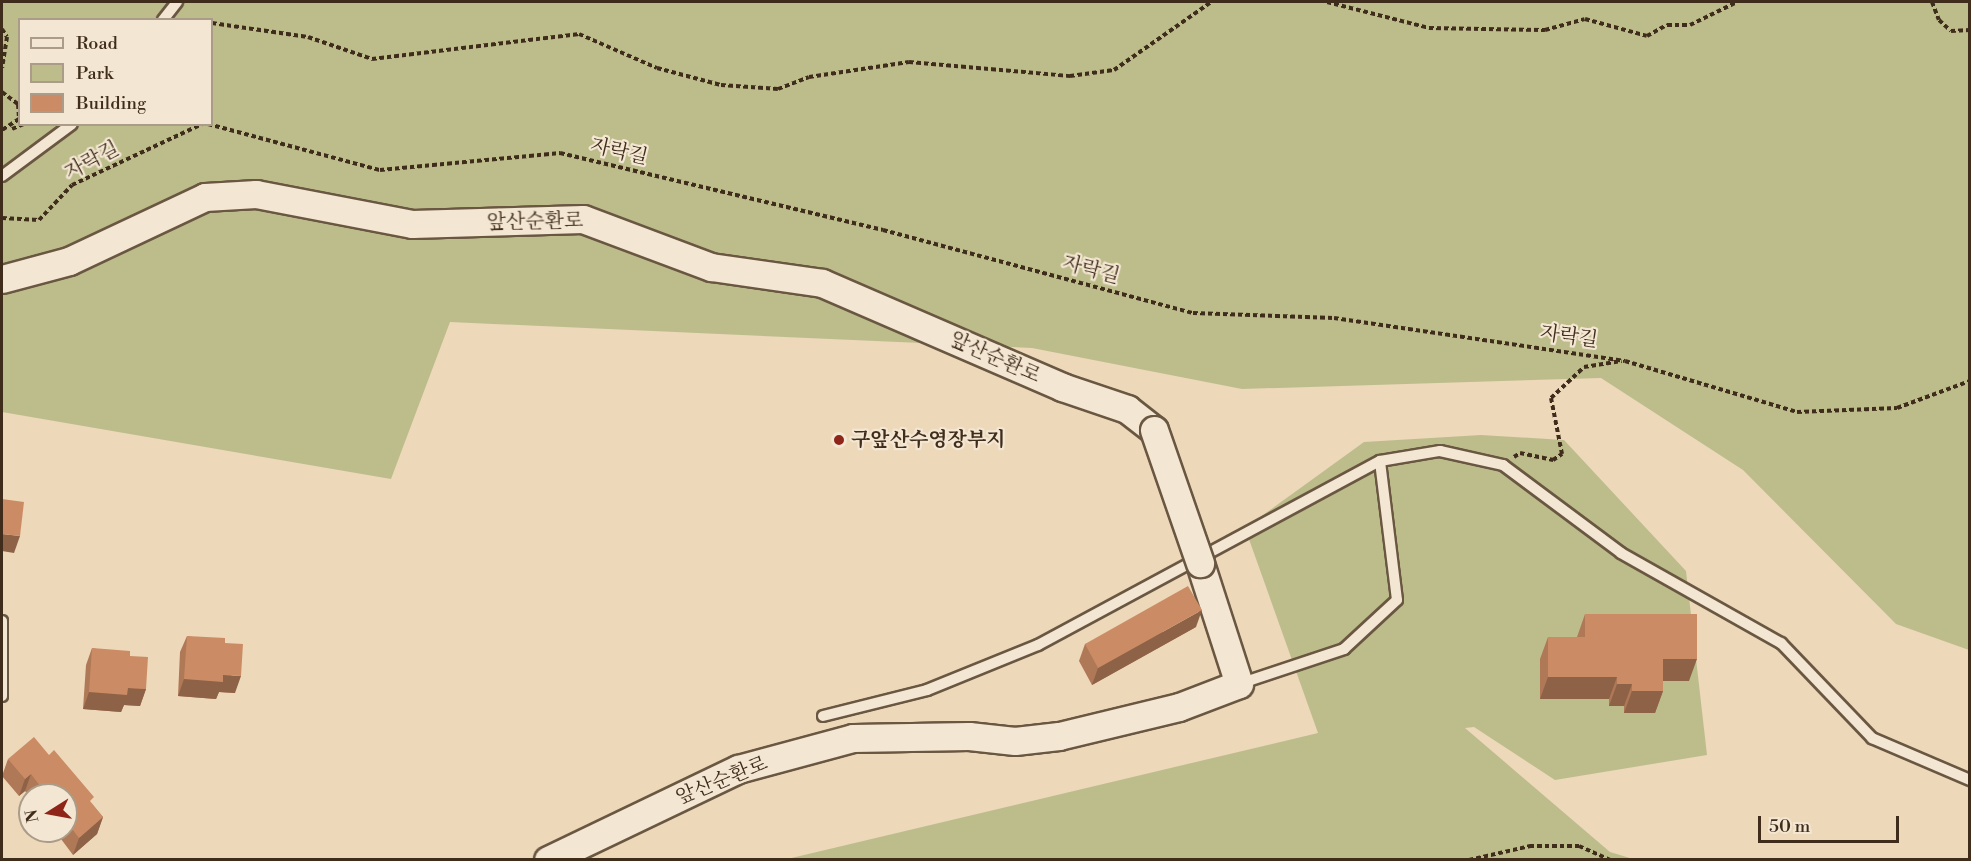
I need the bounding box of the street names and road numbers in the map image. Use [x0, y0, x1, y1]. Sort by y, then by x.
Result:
street label: 자락길 [588, 134, 650, 170]
street label: 자락길 [61, 137, 123, 185]
street label: 앞산순환로 [486, 209, 584, 235]
street label: 자락길 [1060, 251, 1122, 289]
street label: 자락길 [1539, 321, 1599, 353]
street label: 앞산순환로 [946, 327, 1044, 389]
street label: 앞산순환로 [673, 752, 771, 810]

